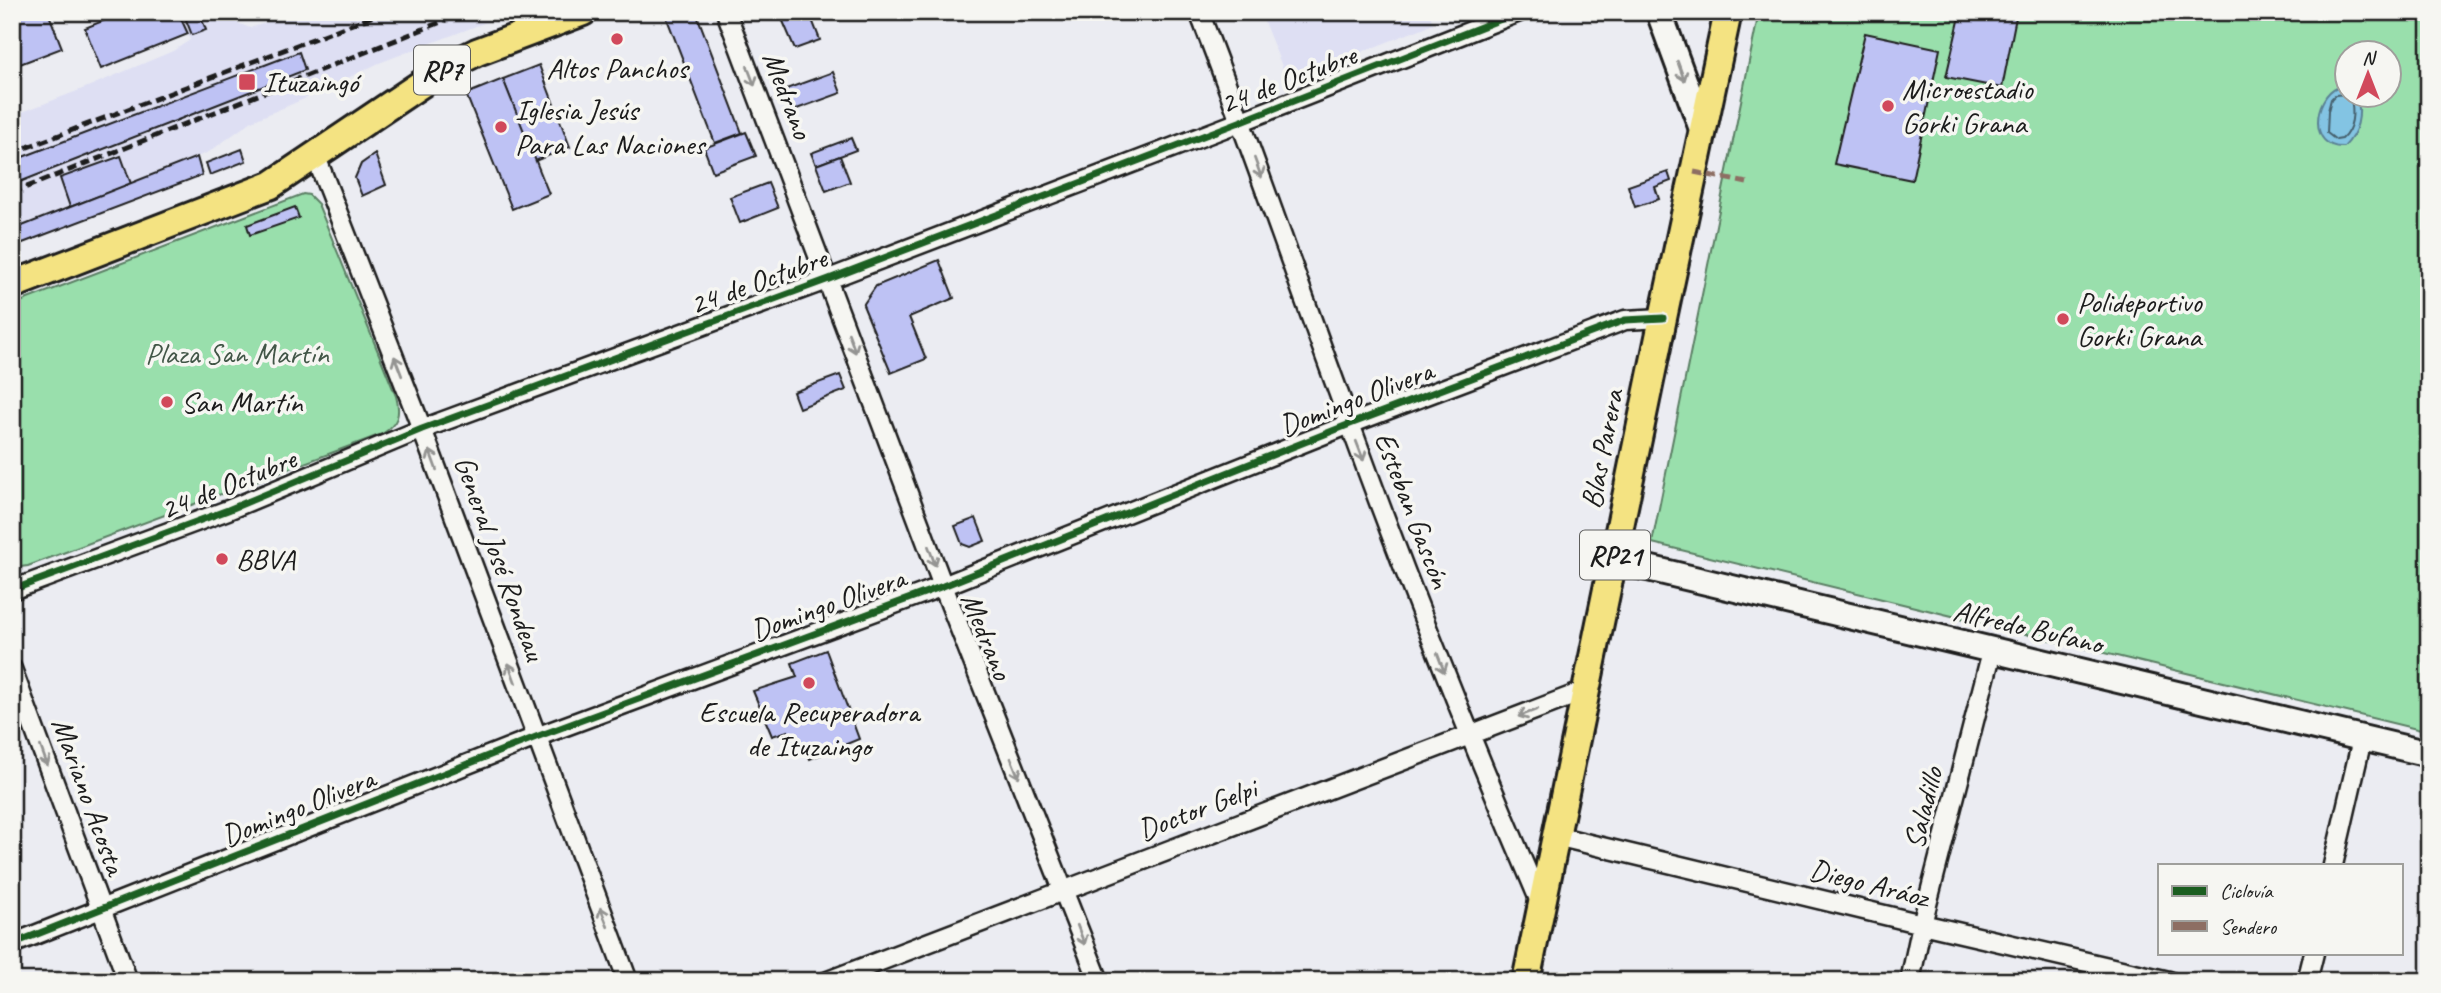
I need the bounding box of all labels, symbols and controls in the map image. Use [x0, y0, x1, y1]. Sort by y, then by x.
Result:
marker: Altos Panchos [609, 31, 625, 47]
street label: 24 de Octubre [1214, 35, 1364, 122]
north arrow [2332, 38, 2402, 108]
road number: RP7 [414, 46, 470, 94]
street label: Medrano [754, 46, 822, 145]
text: N [2362, 46, 2377, 70]
place label: Altos Panchos [546, 49, 690, 87]
one-way arrow [1675, 59, 1688, 81]
place label: Ituzaingó [263, 63, 363, 101]
one-way arrow [745, 65, 758, 86]
place label: Microestadio Gorki Grana [1902, 70, 2034, 142]
marker: Ituzaingó [237, 72, 257, 92]
place label: Iglesia Jesús Para Las Naciones [515, 91, 707, 163]
marker: Microestadio Gorki Grana [1880, 98, 1896, 114]
marker: Iglesia Jesús Para Las Naciones [493, 119, 509, 135]
one-way arrow [1253, 156, 1265, 178]
street label: 24 de Octubre [684, 238, 834, 323]
place label: Polideportivo Gorki Grana [2077, 283, 2203, 355]
marker: Polideportivo Gorki Grana [2055, 311, 2071, 327]
one-way arrow [847, 331, 860, 353]
park label: Plaza San Martín [145, 334, 330, 372]
street label: Domingo Olivera [1274, 350, 1441, 445]
one-way arrow [390, 355, 403, 377]
place label: San Martín [181, 383, 304, 421]
street label: Blas Parera [1572, 384, 1632, 512]
marker: San Martín [159, 394, 175, 410]
street label: Esteban Gascón [1366, 427, 1461, 595]
street label: 24 de Octubre [155, 439, 304, 528]
one-way arrow [1355, 439, 1367, 461]
one-way arrow [426, 449, 439, 471]
street label: General José Rondeau [445, 451, 555, 667]
road number: RP21 [1580, 530, 1650, 580]
place label: BBVA [236, 540, 297, 578]
one-way arrow [927, 545, 939, 566]
marker: BBVA [214, 551, 230, 567]
street label: Domingo Olivera [746, 558, 913, 649]
street label: Medrano [953, 587, 1022, 686]
street label: Alfredo Bufano [1950, 591, 2109, 663]
one-way arrow [1436, 652, 1449, 674]
one-way arrow [505, 663, 518, 685]
marker: Escuela Recuperadora de Ituzaingo [801, 675, 817, 691]
place label: Escuela Recuperadora de Ituzaingo [699, 693, 922, 765]
one-way arrow [1518, 707, 1539, 720]
street label: Mariano Acosta [43, 712, 136, 882]
one-way arrow [39, 745, 52, 767]
one-way arrow [1010, 756, 1023, 778]
street label: Domingo Olivera [216, 758, 383, 855]
street label: Saladillo [1895, 762, 1952, 853]
street label: Doctor Gelpi [1132, 768, 1265, 849]
street label: Diego Aráoz [1806, 850, 1936, 917]
legend [2158, 864, 2402, 954]
text: Ciclovía [2220, 878, 2274, 904]
one-way arrow [597, 906, 610, 928]
text: Sendero [2220, 914, 2278, 940]
one-way arrow [1076, 924, 1089, 946]

